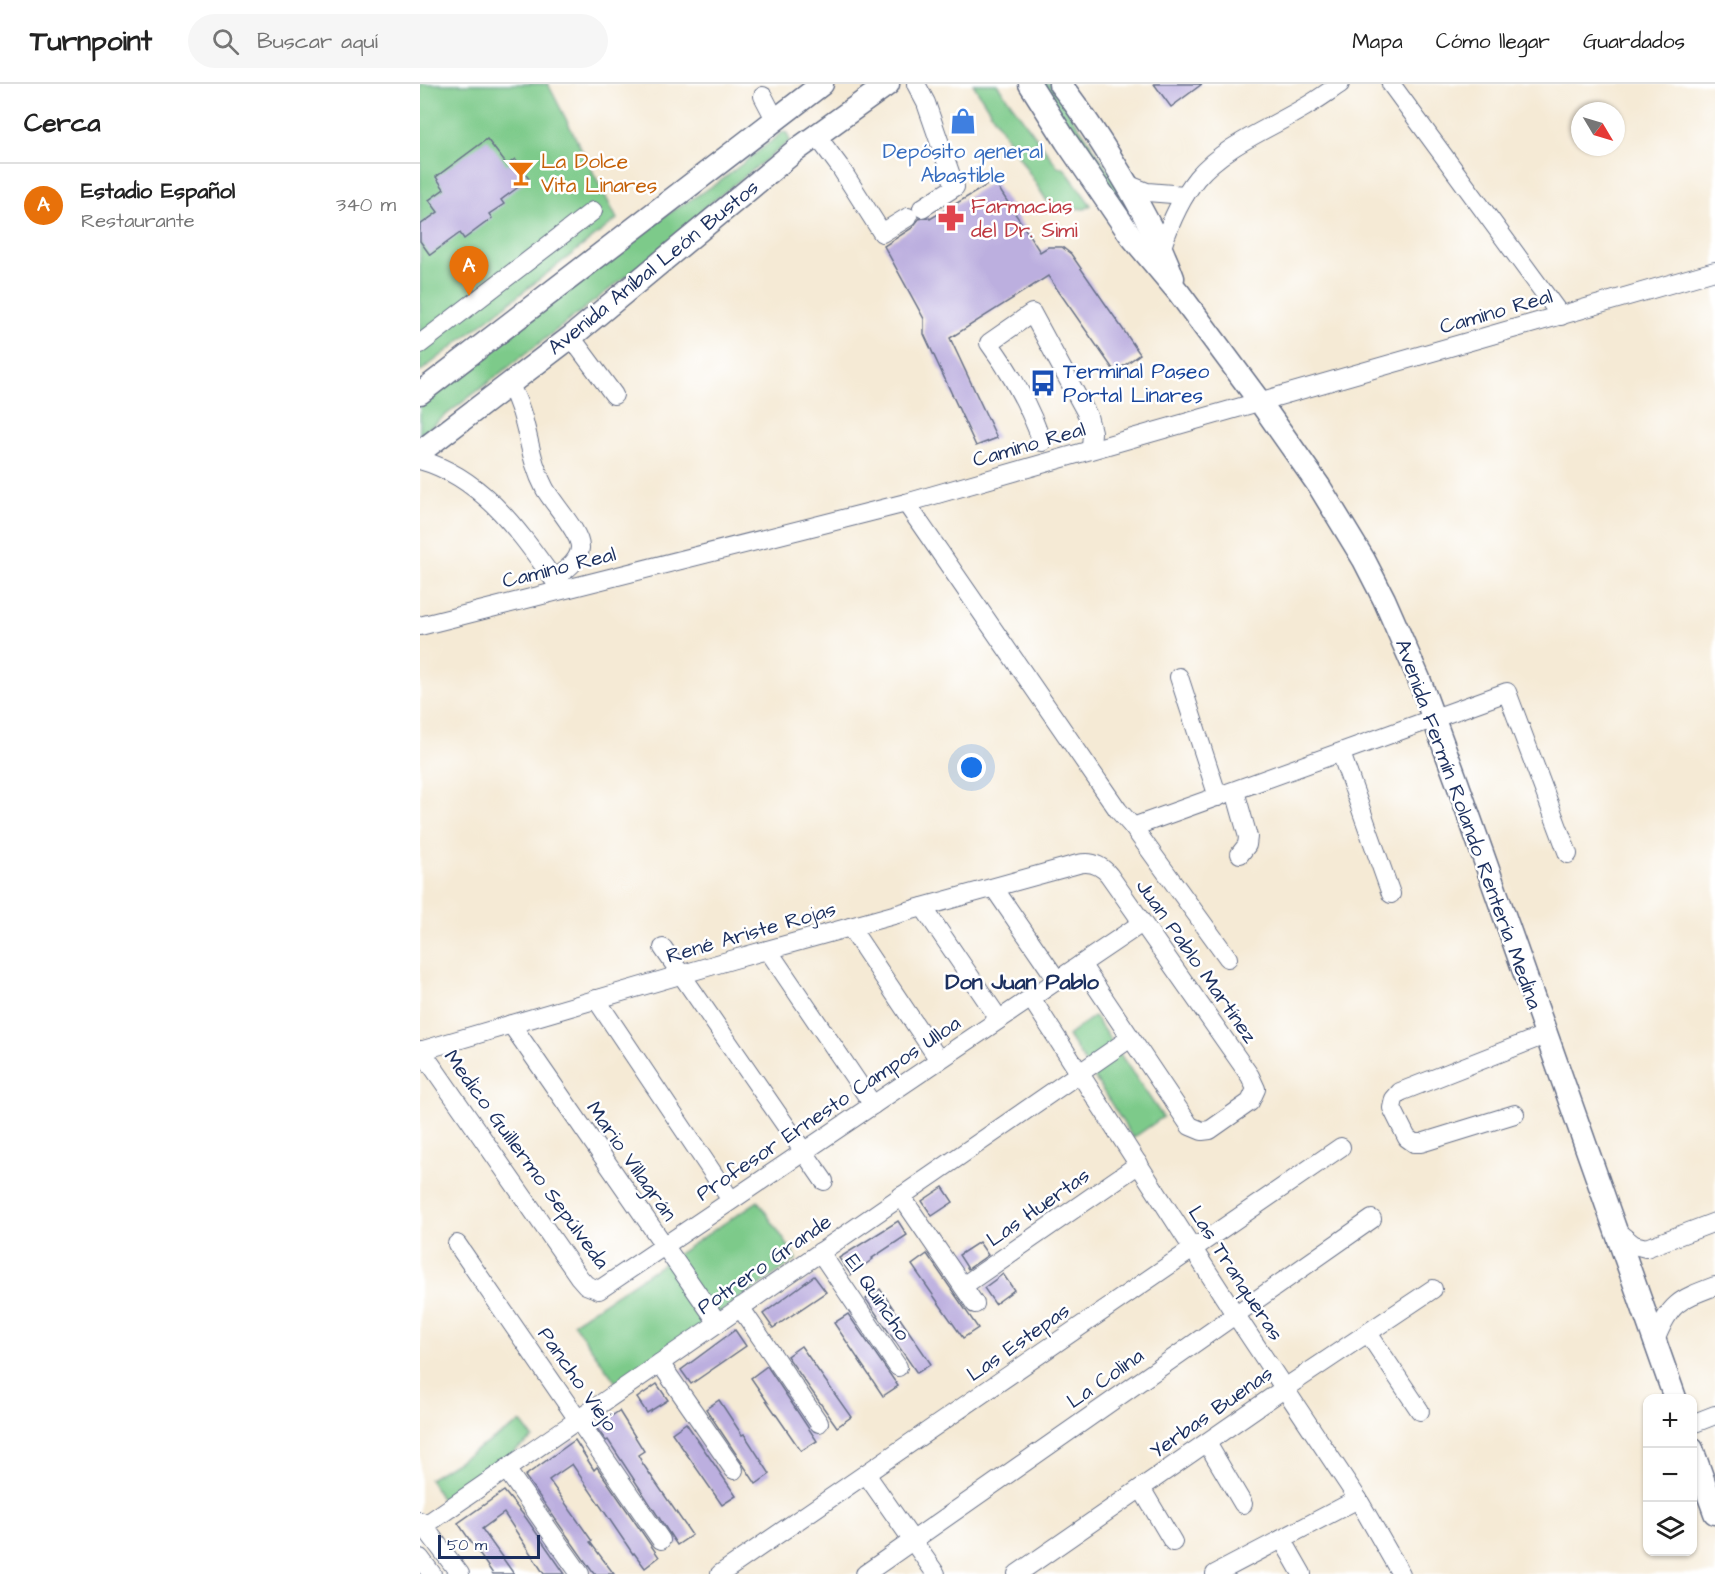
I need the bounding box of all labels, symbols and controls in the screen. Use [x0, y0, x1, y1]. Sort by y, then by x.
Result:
search box [188, 14, 608, 68]
text: Turnpoint [30, 22, 152, 61]
icon: search [209, 25, 242, 58]
text: Buscar aquí [257, 26, 378, 57]
text: Mapa [1352, 27, 1403, 56]
text: Cómo llegar [1436, 27, 1550, 56]
text: Guardados [1583, 27, 1685, 56]
north arrow [1571, 102, 1625, 156]
text: Cerca [24, 105, 101, 141]
shop icon: Depósito general Abastible [948, 106, 978, 136]
place label: Depósito general Abastible [883, 137, 1043, 190]
place label: La Dolce Vita Linares [541, 147, 657, 200]
bar icon: La Dolce Vita Linares [506, 158, 536, 188]
street label: Avenida Aníbal León Bustos [542, 173, 765, 362]
text: Estadio Español [81, 176, 235, 207]
text: A [37, 191, 50, 219]
text: 340 m [336, 191, 396, 219]
place label: Farmacias del Dr. Simi [971, 192, 1078, 245]
pharmacy icon: Farmacias del Dr. Simi [936, 203, 966, 233]
text: Restaurante [81, 207, 195, 235]
pin: A [449, 246, 488, 296]
street label: Camino Real [1436, 282, 1556, 341]
place label: Terminal Paseo Portal Linares [1063, 357, 1209, 410]
bus stop icon: Terminal Paseo Portal Linares [1028, 368, 1058, 398]
street label: Camino Real [969, 415, 1089, 474]
street label: Camino Real [499, 539, 619, 596]
street label: Avenida Fermín Rolando Rentería Medina [1388, 635, 1549, 1014]
your location [957, 753, 986, 782]
street label: Juan Pablo Martínez [1129, 873, 1265, 1050]
street label: René Ariste Rojas [663, 894, 839, 971]
district label: Don Juan Pablo [945, 967, 1099, 998]
street label: Profesor Ernesto Campos Ulloa [690, 1009, 967, 1209]
street label: Medico Guillermo Sepúlveda [436, 1044, 616, 1276]
street label: Mario Villagrán [578, 1096, 684, 1228]
street label: Las Huertas [981, 1161, 1096, 1254]
street label: Las Tranqueras [1181, 1200, 1290, 1346]
street label: Potrero Grande [691, 1207, 837, 1322]
street label: El Quincho [838, 1248, 917, 1347]
street label: Las Estepas [961, 1296, 1076, 1389]
street label: Pancho Viejo [531, 1321, 624, 1438]
street label: La Colina [1061, 1341, 1150, 1416]
street label: Yerbas Buenas [1144, 1359, 1279, 1466]
map controls [1643, 1394, 1697, 1556]
button: + [1643, 1394, 1697, 1448]
button: − [1643, 1448, 1697, 1502]
button: layers [1643, 1502, 1697, 1556]
scale bar [438, 1532, 540, 1560]
text: 50 m [447, 1534, 487, 1556]

